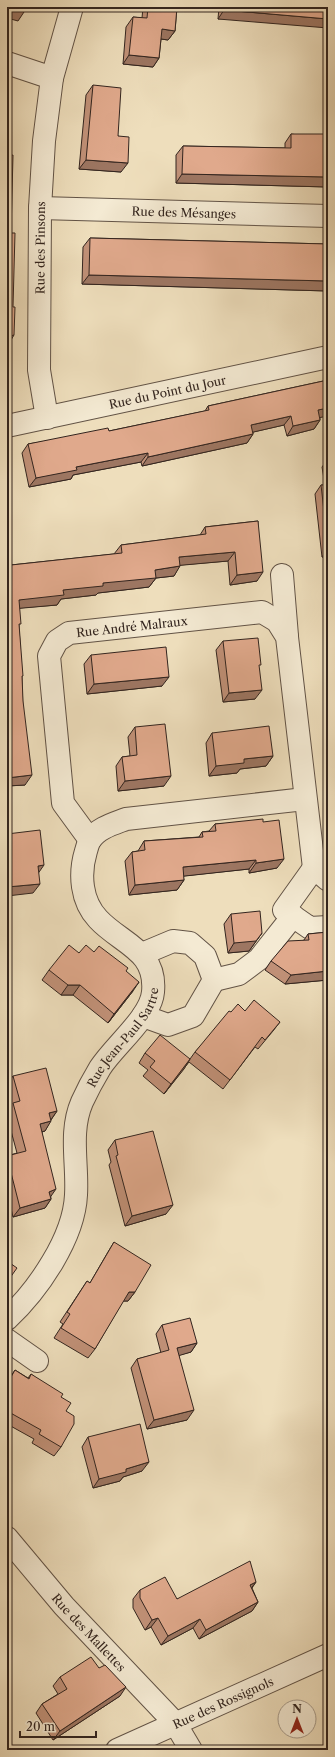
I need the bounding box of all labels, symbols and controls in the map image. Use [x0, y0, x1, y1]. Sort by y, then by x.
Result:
street label: Rue des Pinsons [32, 201, 48, 294]
street label: Rue des Mésanges [131, 203, 236, 221]
street label: Rue du Point du Jour [107, 372, 227, 411]
street label: Rue André Malraux [75, 613, 188, 640]
street label: Rue Jean-Paul Sartre [83, 987, 161, 1090]
street label: Rue des Mallettes [49, 1590, 129, 1674]
street label: Rue des Rossignols [170, 1673, 275, 1732]
north arrow [277, 1699, 317, 1739]
text: N [292, 1702, 302, 1716]
scale bar [20, 1713, 96, 1739]
text: 20 m [26, 1719, 55, 1734]

